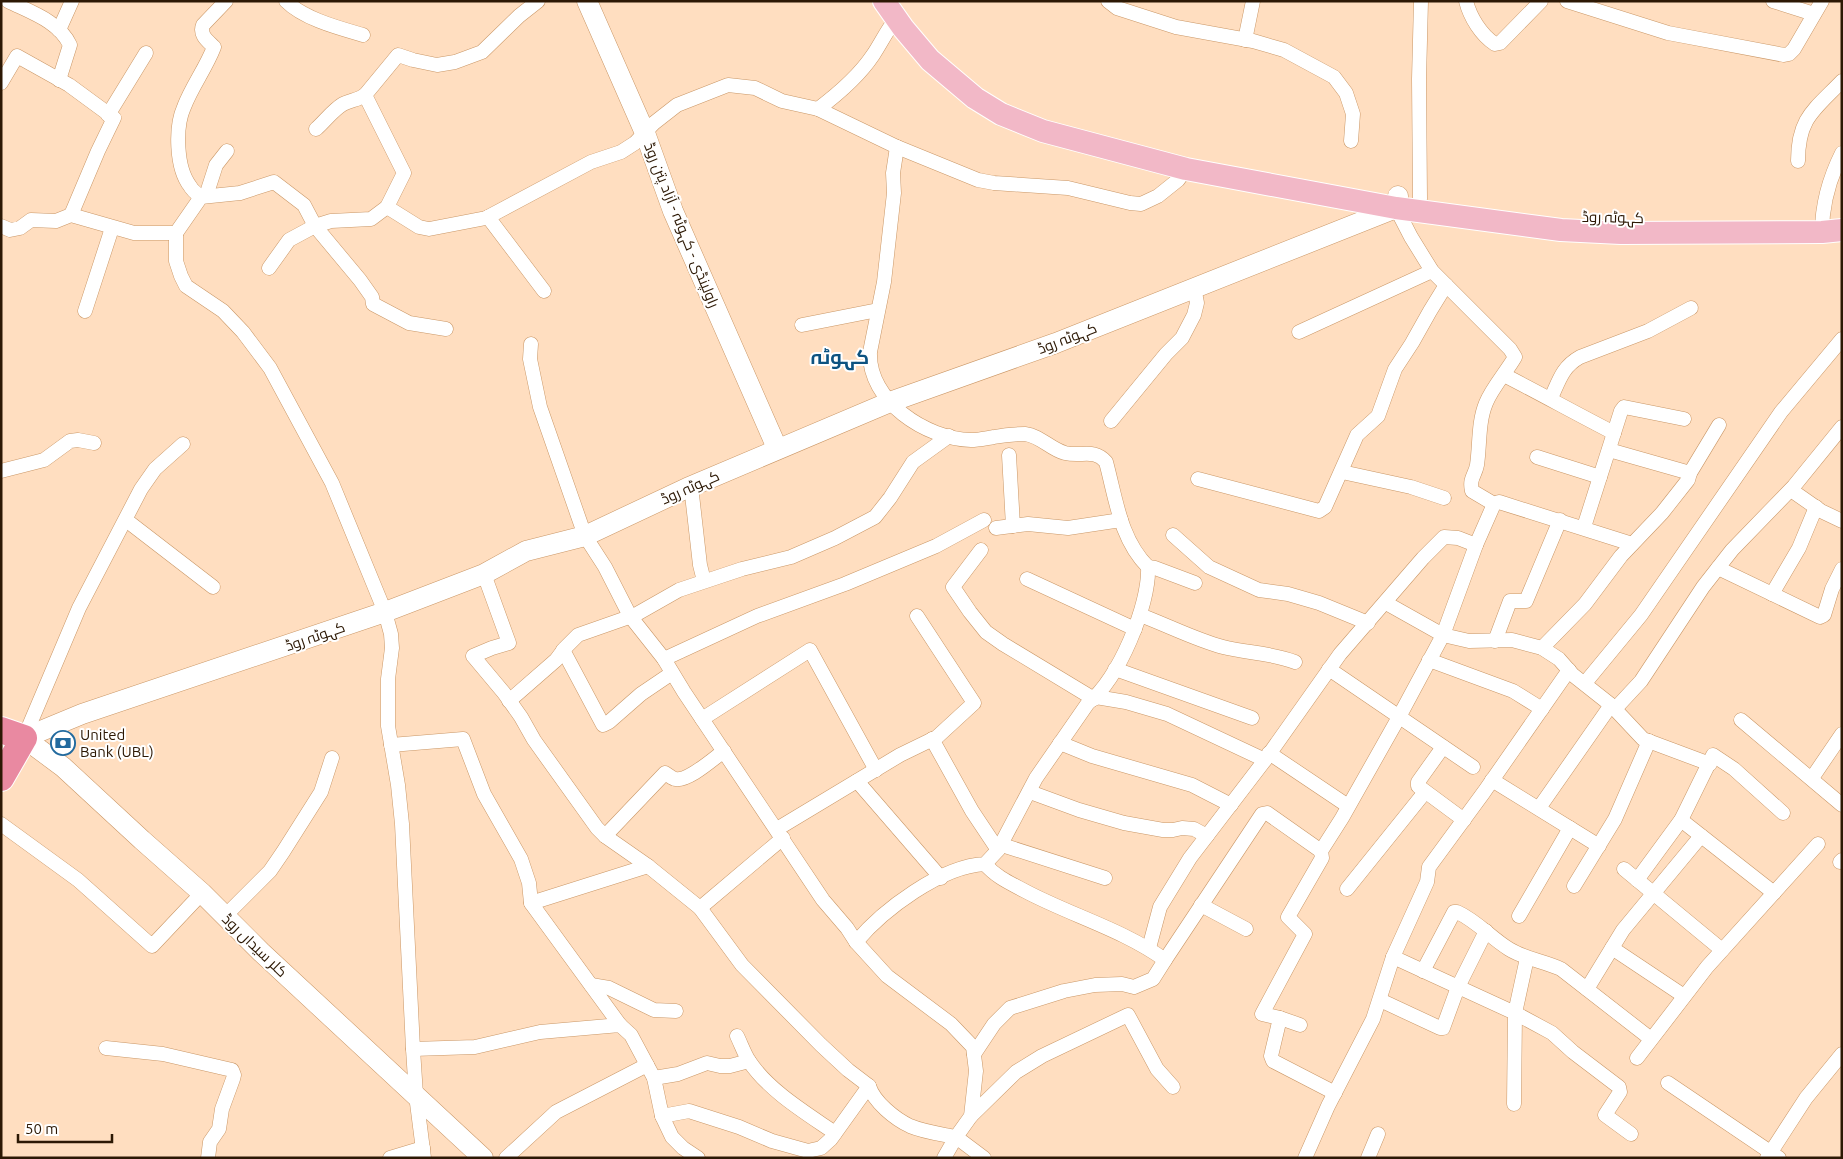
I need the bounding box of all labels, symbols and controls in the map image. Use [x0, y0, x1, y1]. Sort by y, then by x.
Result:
street label: راولپنڈی - کہوٹہ - آزاد پتن روڈ [638, 140, 723, 311]
street label: کہوٹہ روڈ [1582, 208, 1644, 229]
street label: کہوٹہ روڈ [1035, 319, 1100, 360]
district label: کہوٹہ [811, 345, 869, 371]
street label: کہوٹہ روڈ [658, 467, 723, 510]
street label: کہوٹہ روڈ [283, 618, 348, 657]
place label: United Bank (UBL) [80, 726, 154, 760]
bank icon: United Bank (UBL) [50, 730, 76, 756]
street label: کلر سیداں روڈ [218, 910, 291, 982]
scale bar [18, 1112, 111, 1144]
text: 50 m [25, 1120, 58, 1137]

